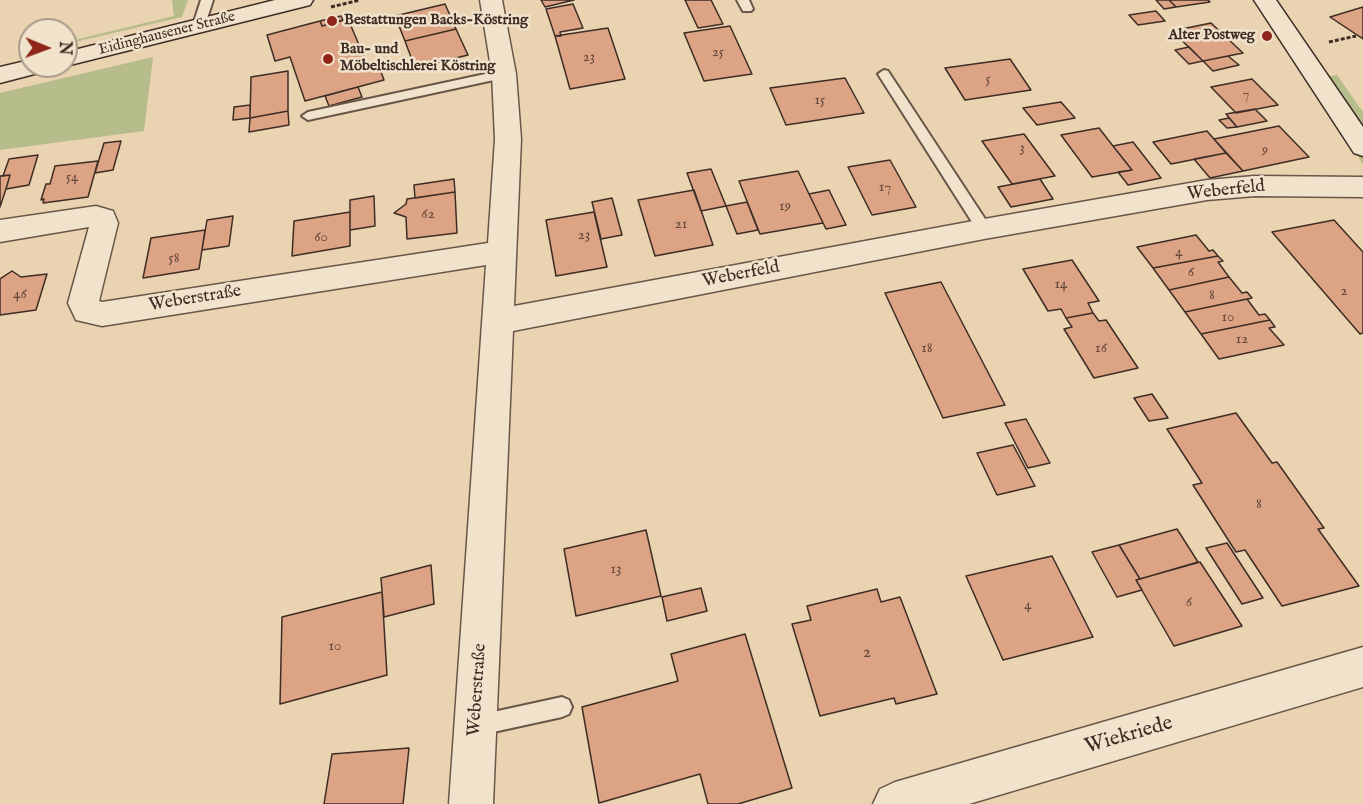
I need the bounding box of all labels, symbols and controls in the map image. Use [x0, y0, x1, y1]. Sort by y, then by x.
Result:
street label: Eidinghausener Straße [97, 8, 237, 60]
place label: Bestattungen Backs-Köstring [344, 12, 528, 30]
marker: Bestattungen Backs-Köstring [325, 14, 339, 28]
north arrow [18, 18, 78, 78]
place label: Alter Postweg [1168, 27, 1255, 45]
marker: Alter Postweg [1260, 29, 1274, 43]
text: N [54, 41, 74, 55]
place label: Bau- und Möbeltischlerei Köstring [340, 41, 495, 76]
house number: 25 [712, 45, 724, 61]
house number: 23 [583, 50, 595, 66]
marker: Bau- und Möbeltischlerei Köstring [321, 52, 335, 66]
house number: 5 [985, 72, 991, 88]
house number: 7 [1243, 87, 1249, 103]
house number: 15 [815, 93, 825, 109]
house number: 3 [1019, 141, 1025, 157]
house number: 9 [1262, 143, 1268, 159]
house number: 54 [66, 169, 78, 187]
street label: Weberfeld [1186, 176, 1266, 206]
house number: 17 [879, 179, 891, 197]
house number: 19 [779, 198, 791, 216]
house number: 62 [421, 206, 435, 224]
house number: 21 [675, 216, 687, 234]
house number: 23 [578, 227, 590, 245]
house number: 60 [314, 229, 328, 247]
house number: 4 [1175, 244, 1183, 262]
house number: 58 [168, 250, 180, 268]
street label: Weberfeld [701, 257, 781, 293]
house number: 6 [1188, 264, 1194, 282]
house number: 14 [1055, 276, 1067, 294]
street label: Weberstraße [147, 281, 243, 317]
house number: 2 [1340, 283, 1348, 301]
house number: 46 [13, 286, 27, 304]
house number: 8 [1209, 287, 1215, 305]
house number: 10 [1222, 309, 1234, 327]
house number: 12 [1236, 331, 1248, 349]
house number: 18 [921, 340, 933, 358]
house number: 16 [1095, 340, 1107, 358]
house number: 8 [1256, 496, 1262, 514]
house number: 13 [610, 561, 622, 579]
house number: 6 [1186, 594, 1192, 612]
house number: 4 [1024, 597, 1032, 615]
house number: 10 [329, 638, 341, 656]
house number: 2 [863, 642, 871, 664]
street label: Weberstraße [464, 643, 492, 737]
street label: Wiekriede [1082, 711, 1176, 761]

